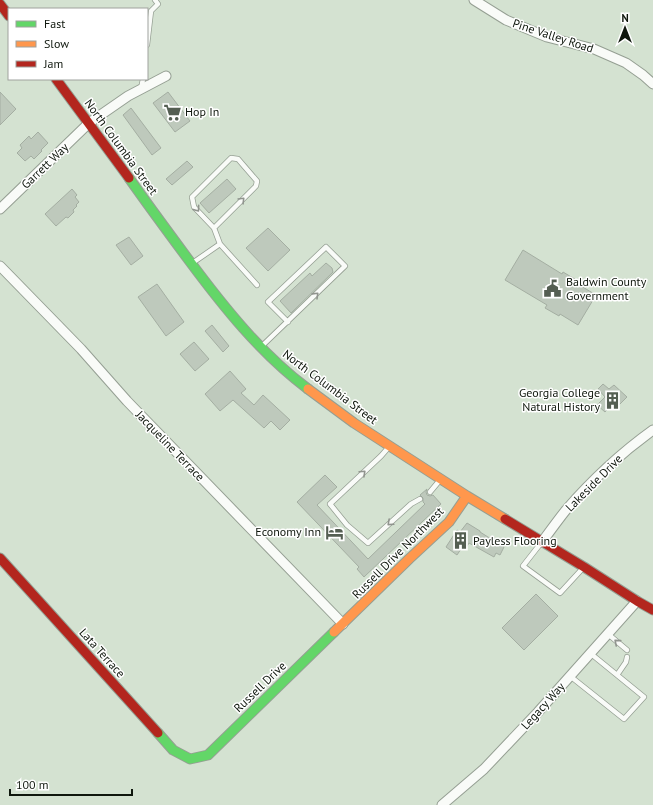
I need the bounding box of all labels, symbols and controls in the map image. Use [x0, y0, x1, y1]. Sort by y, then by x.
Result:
legend [8, 8, 148, 80]
north arrow [605, 8, 645, 48]
text: N [621, 11, 629, 25]
street label: Pine Valley Road [511, 15, 596, 56]
text: Fast [44, 16, 65, 31]
text: Slow [44, 36, 69, 51]
text: Jam [43, 56, 63, 71]
street label: North Columbia Street [82, 96, 161, 198]
supermarket icon: Hop In [162, 102, 182, 122]
place label: Hop In [185, 104, 219, 119]
street label: Garrett Way [18, 139, 72, 192]
one-way arrow [237, 197, 245, 205]
one-way arrow [192, 204, 199, 211]
place label: Baldwin County Government [566, 274, 647, 303]
public building icon: Baldwin County Government [543, 279, 563, 299]
one-way arrow [311, 292, 319, 300]
street label: North Columbia Street [280, 346, 381, 427]
place label: Georgia College Natural History [519, 385, 600, 414]
building icon: Georgia College Natural History [603, 390, 623, 410]
street label: Jacqueline Terrace [132, 406, 208, 484]
street label: Lakeside Drive [562, 451, 625, 514]
one-way arrow [358, 470, 366, 478]
street label: Russell Drive Northwest [349, 504, 447, 602]
one-way arrow [387, 519, 395, 526]
hotel icon: Economy Inn [324, 522, 344, 542]
place label: Economy Inn [255, 524, 321, 539]
building icon: Payless Flooring [450, 531, 470, 551]
place label: Payless Flooring [473, 533, 557, 548]
street label: Lata Terrace [76, 625, 128, 680]
one-way arrow [615, 640, 622, 647]
street label: Russell Drive [230, 658, 289, 715]
street label: Legacy Way [518, 679, 568, 732]
scale bar [10, 771, 132, 797]
text: 100 m [16, 777, 49, 792]

